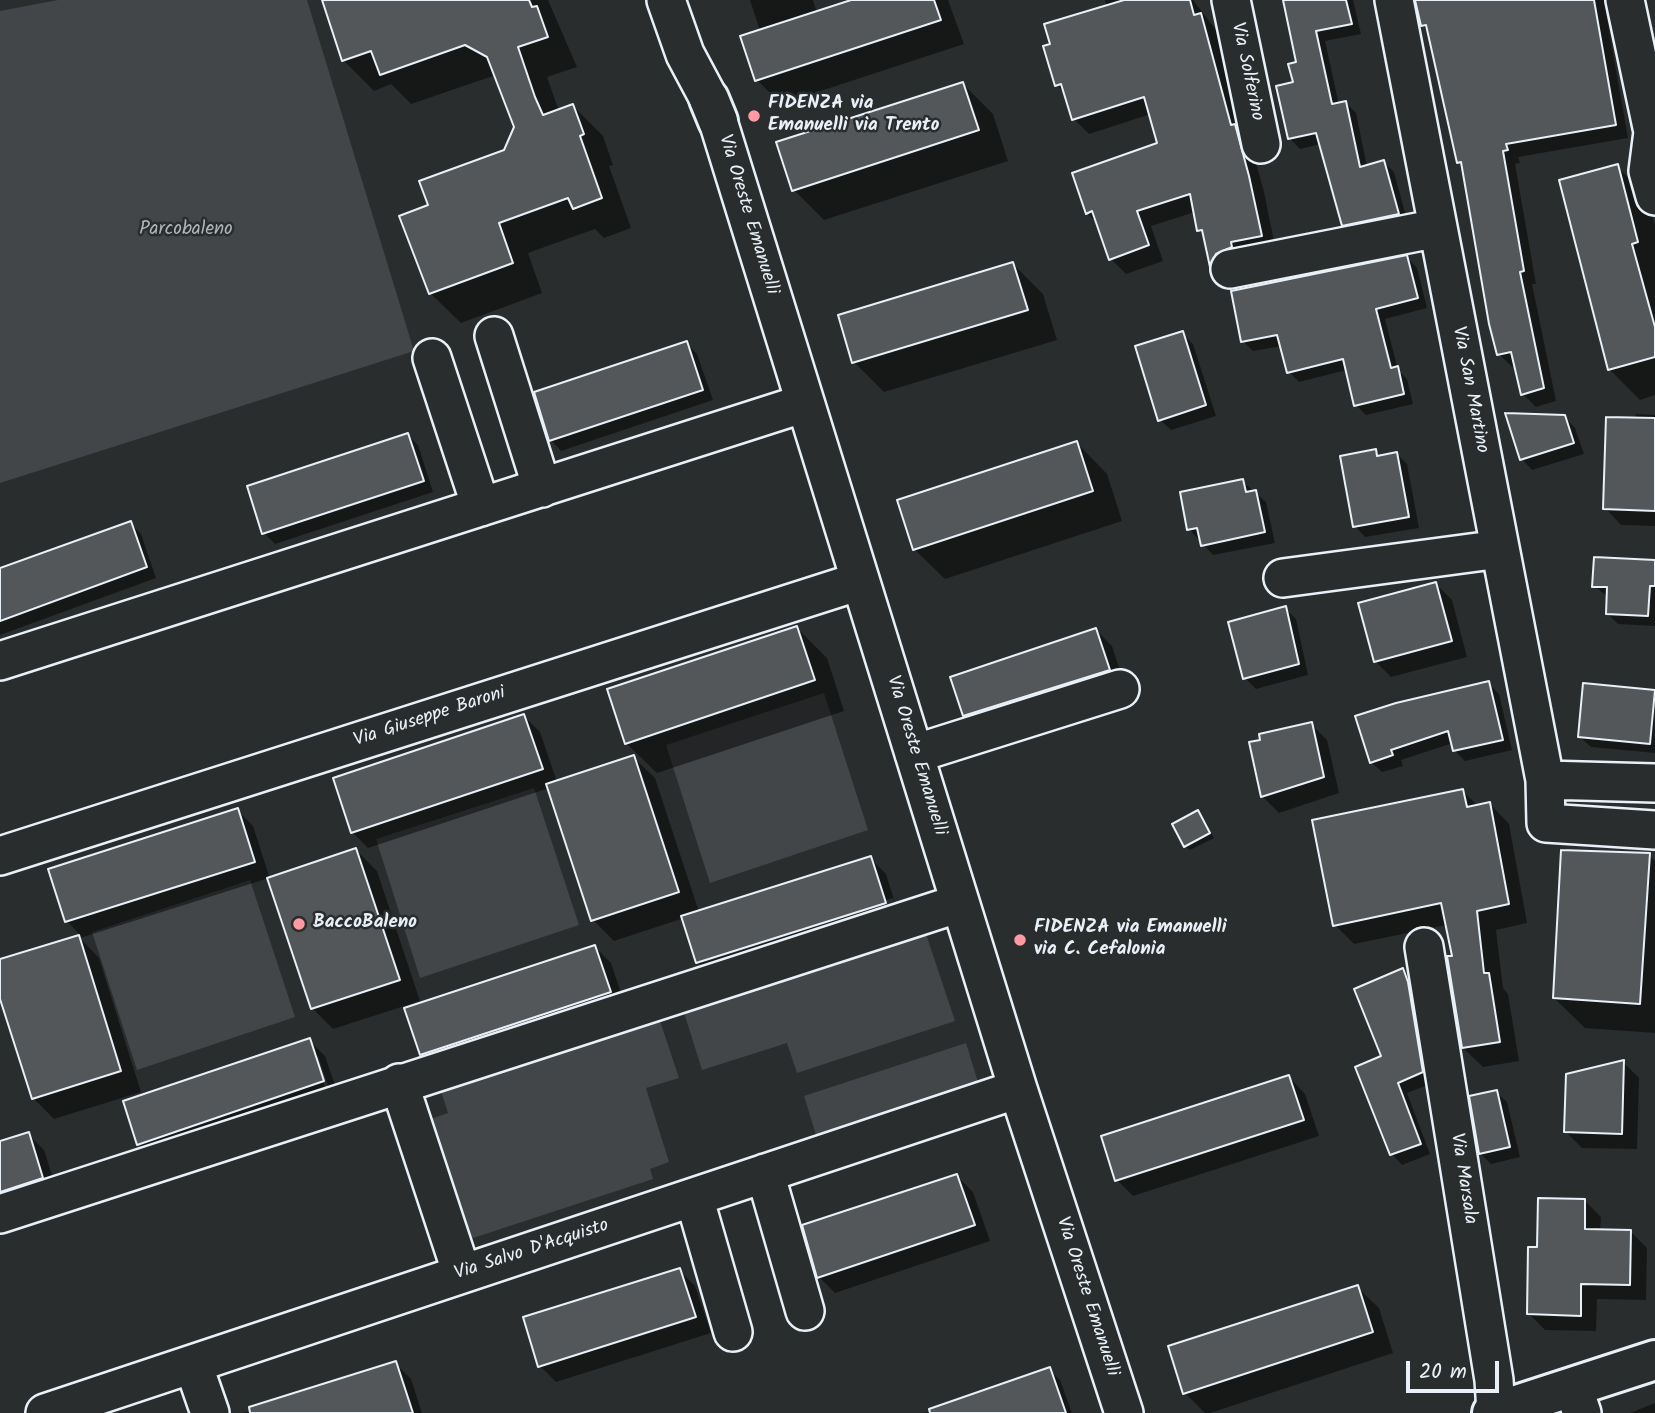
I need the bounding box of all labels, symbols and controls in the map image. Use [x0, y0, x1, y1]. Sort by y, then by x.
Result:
street label: Via Solferino [1224, 21, 1268, 123]
place label: FIDENZA via Emanuelli via Trento [768, 94, 939, 138]
marker: FIDENZA via Emanuelli via Trento [746, 108, 762, 124]
street label: Via Oreste Emanuelli [712, 132, 782, 298]
park label: Parcobaleno [139, 220, 233, 242]
street label: Via San Martino [1446, 325, 1492, 455]
street label: Via Oreste Emanuelli [880, 673, 950, 839]
street label: Via Giuseppe Baroni [351, 683, 509, 753]
place label: BaccoBaleno [313, 913, 417, 935]
marker: BaccoBaleno [291, 916, 307, 932]
place label: FIDENZA via Emanuelli via C. Cefalonia [1034, 918, 1227, 962]
marker: FIDENZA via Emanuelli via C. Cefalonia [1012, 932, 1028, 948]
street label: Via Marsala [1444, 1132, 1480, 1226]
street label: Via Salvo D'Acquisto [452, 1215, 612, 1287]
street label: Via Oreste Emanuelli [1050, 1215, 1122, 1379]
scale bar [1410, 1346, 1503, 1390]
text: 20 m [1419, 1356, 1467, 1389]

